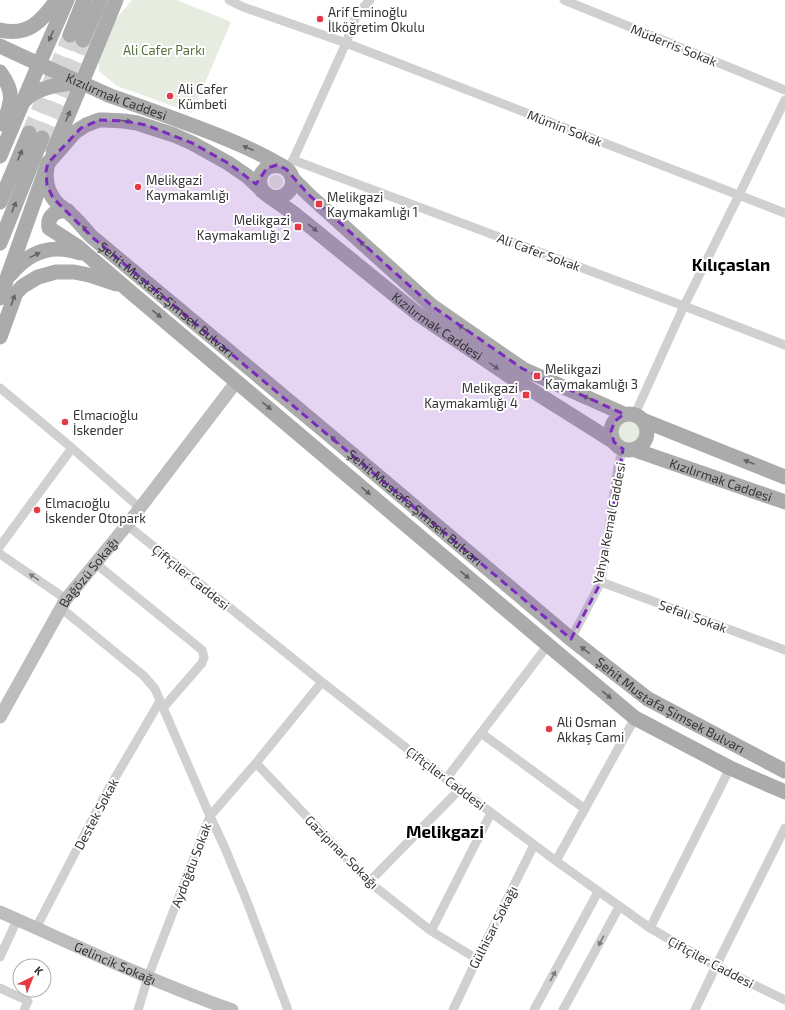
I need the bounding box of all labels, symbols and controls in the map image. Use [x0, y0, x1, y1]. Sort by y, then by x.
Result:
place label: Arif Eminoğlu İlköğretim Okulu [328, 4, 425, 35]
marker: Arif Eminoğlu İlköğretim Okulu [315, 14, 325, 24]
street label: Müderris Sokak [629, 20, 720, 70]
one-way arrow [48, 30, 54, 42]
park label: Ali Cafer Parkı [123, 42, 205, 58]
street label: Kızılırmak Caddesi [63, 69, 169, 123]
place label: Ali Cafer Kümbeti [178, 81, 228, 112]
marker: Ali Cafer Kümbeti [165, 91, 175, 101]
street label: Mümin Sokak [525, 106, 605, 150]
one-way arrow [65, 111, 71, 122]
one-way arrow [120, 118, 132, 124]
one-way arrow [242, 145, 253, 151]
one-way arrow [17, 149, 23, 160]
place label: Melikgazi Kaymakamlığı [146, 172, 229, 203]
marker: Melikgazi Kaymakamlığı [133, 182, 143, 192]
place label: Melikgazi Kaymakamlığı 1 [327, 189, 418, 220]
marker: Melikgazi Kaymakamlığı 1 [314, 199, 324, 209]
one-way arrow [12, 200, 18, 212]
place label: Melikgazi Kaymakamlığı 2 [197, 212, 290, 243]
marker: Melikgazi Kaymakamlığı 2 [293, 222, 303, 232]
one-way arrow [307, 224, 318, 233]
one-way arrow [81, 225, 91, 235]
street label: Ali Cafer Sokak [495, 230, 583, 275]
street label: Şehit Mustafa Şimsek Bulvarı [95, 238, 238, 361]
one-way arrow [359, 240, 369, 249]
one-way arrow [30, 251, 41, 258]
district label: Kılıçaslan [692, 254, 770, 276]
street label: Kızılırmak Caddesi [389, 288, 486, 363]
one-way arrow [11, 294, 17, 306]
one-way arrow [152, 309, 163, 318]
one-way arrow [458, 324, 469, 332]
place label: Melikgazi Kaymakamlığı 3 [545, 361, 638, 392]
one-way arrow [489, 362, 500, 370]
marker: Melikgazi Kaymakamlığı 3 [532, 371, 542, 381]
place label: Melikgazi Kaymakamlığı 4 [424, 380, 518, 411]
marker: Melikgazi Kaymakamlığı 4 [521, 390, 531, 400]
one-way arrow [583, 395, 594, 401]
one-way arrow [262, 402, 272, 411]
place label: Elmacıoğlu İskender [73, 407, 138, 438]
marker: Elmacıoğlu İskender [60, 417, 70, 427]
one-way arrow [330, 435, 341, 444]
street label: Şehit Mustafa Şimsek Bulvarı [344, 446, 486, 569]
street label: Kızılırmak Caddesi [668, 455, 774, 505]
one-way arrow [742, 459, 754, 465]
street label: Yahya Kemal Caddesi [589, 461, 629, 585]
one-way arrow [361, 486, 372, 495]
place label: Elmacıoğlu İskender Otopark [45, 495, 146, 526]
marker: Elmacıoğlu İskender Otopark [32, 505, 42, 515]
street label: Bağözü Sokağı [55, 534, 122, 610]
street label: Çiftçiler Caddesi [148, 541, 233, 614]
one-way arrow [460, 570, 471, 579]
one-way arrow [28, 573, 39, 581]
street label: Sefalı Sokak [657, 596, 730, 636]
one-way arrow [579, 645, 590, 654]
street label: Şehit Mustafa Şimsek Bulvarı [592, 654, 748, 756]
one-way arrow [602, 690, 613, 699]
place label: Ali Osman Akkaş Cami [557, 714, 624, 746]
marker: Ali Osman Akkaş Cami [544, 724, 554, 734]
street label: Çiftçiler Caddesi [403, 743, 489, 814]
street label: Destek Sokak [70, 775, 122, 852]
street label: Gazipınar Sokağı [302, 812, 382, 892]
street label: Aydoğdu Sokak [167, 820, 215, 910]
district label: Melikgazi [406, 821, 484, 841]
street label: Gülhisar Sokağı [465, 883, 521, 971]
street label: Çiftçiler Caddesi [665, 933, 757, 992]
one-way arrow [597, 935, 604, 947]
street label: Gelincik Sokağı [72, 938, 159, 988]
north arrow [12, 958, 52, 998]
text: K [32, 963, 46, 977]
one-way arrow [550, 970, 556, 982]

